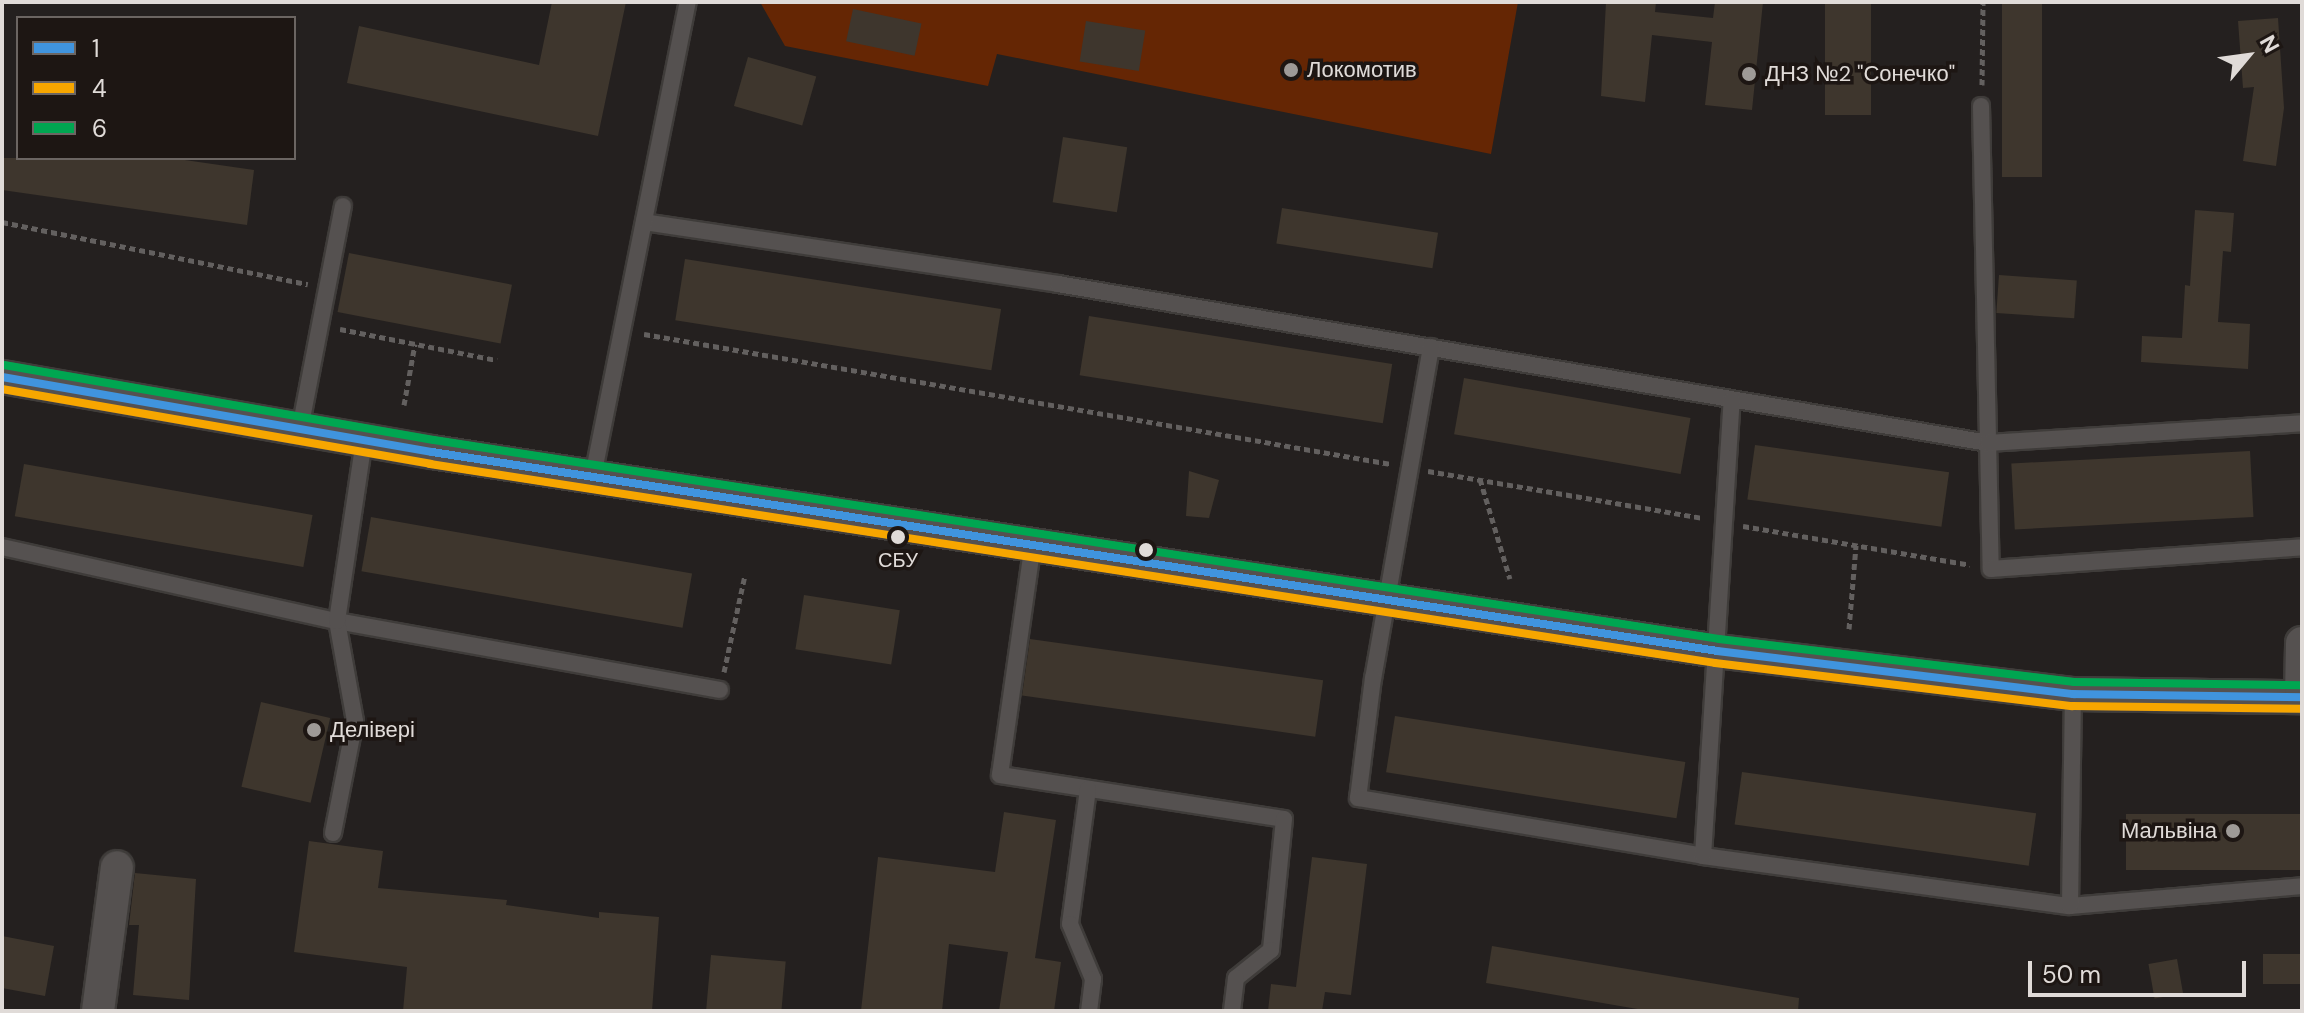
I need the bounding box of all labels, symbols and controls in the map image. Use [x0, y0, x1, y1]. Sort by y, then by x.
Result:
legend [16, 16, 296, 160]
north arrow [2208, 16, 2288, 96]
text: N [2253, 30, 2286, 58]
text: 1 [92, 33, 100, 64]
place label: Локомотив [1307, 57, 1417, 83]
marker: Локомотив [1282, 61, 1300, 79]
place label: ДНЗ №2 "Сонечко" [1765, 61, 1955, 87]
marker: ДНЗ №2 "Сонечко" [1740, 65, 1758, 83]
text: 4 [92, 73, 107, 104]
text: 6 [92, 113, 107, 144]
marker: СБУ [890, 529, 906, 545]
unlabelled marker [1138, 542, 1154, 558]
place label: СБУ [878, 548, 918, 572]
place label: Делівері [330, 717, 415, 743]
marker: Делівері [305, 721, 323, 739]
place label: Мальвіна [2121, 818, 2217, 844]
marker: Мальвіна [2224, 822, 2242, 840]
scale bar [2032, 945, 2250, 995]
text: 50 m [2042, 959, 2101, 990]

